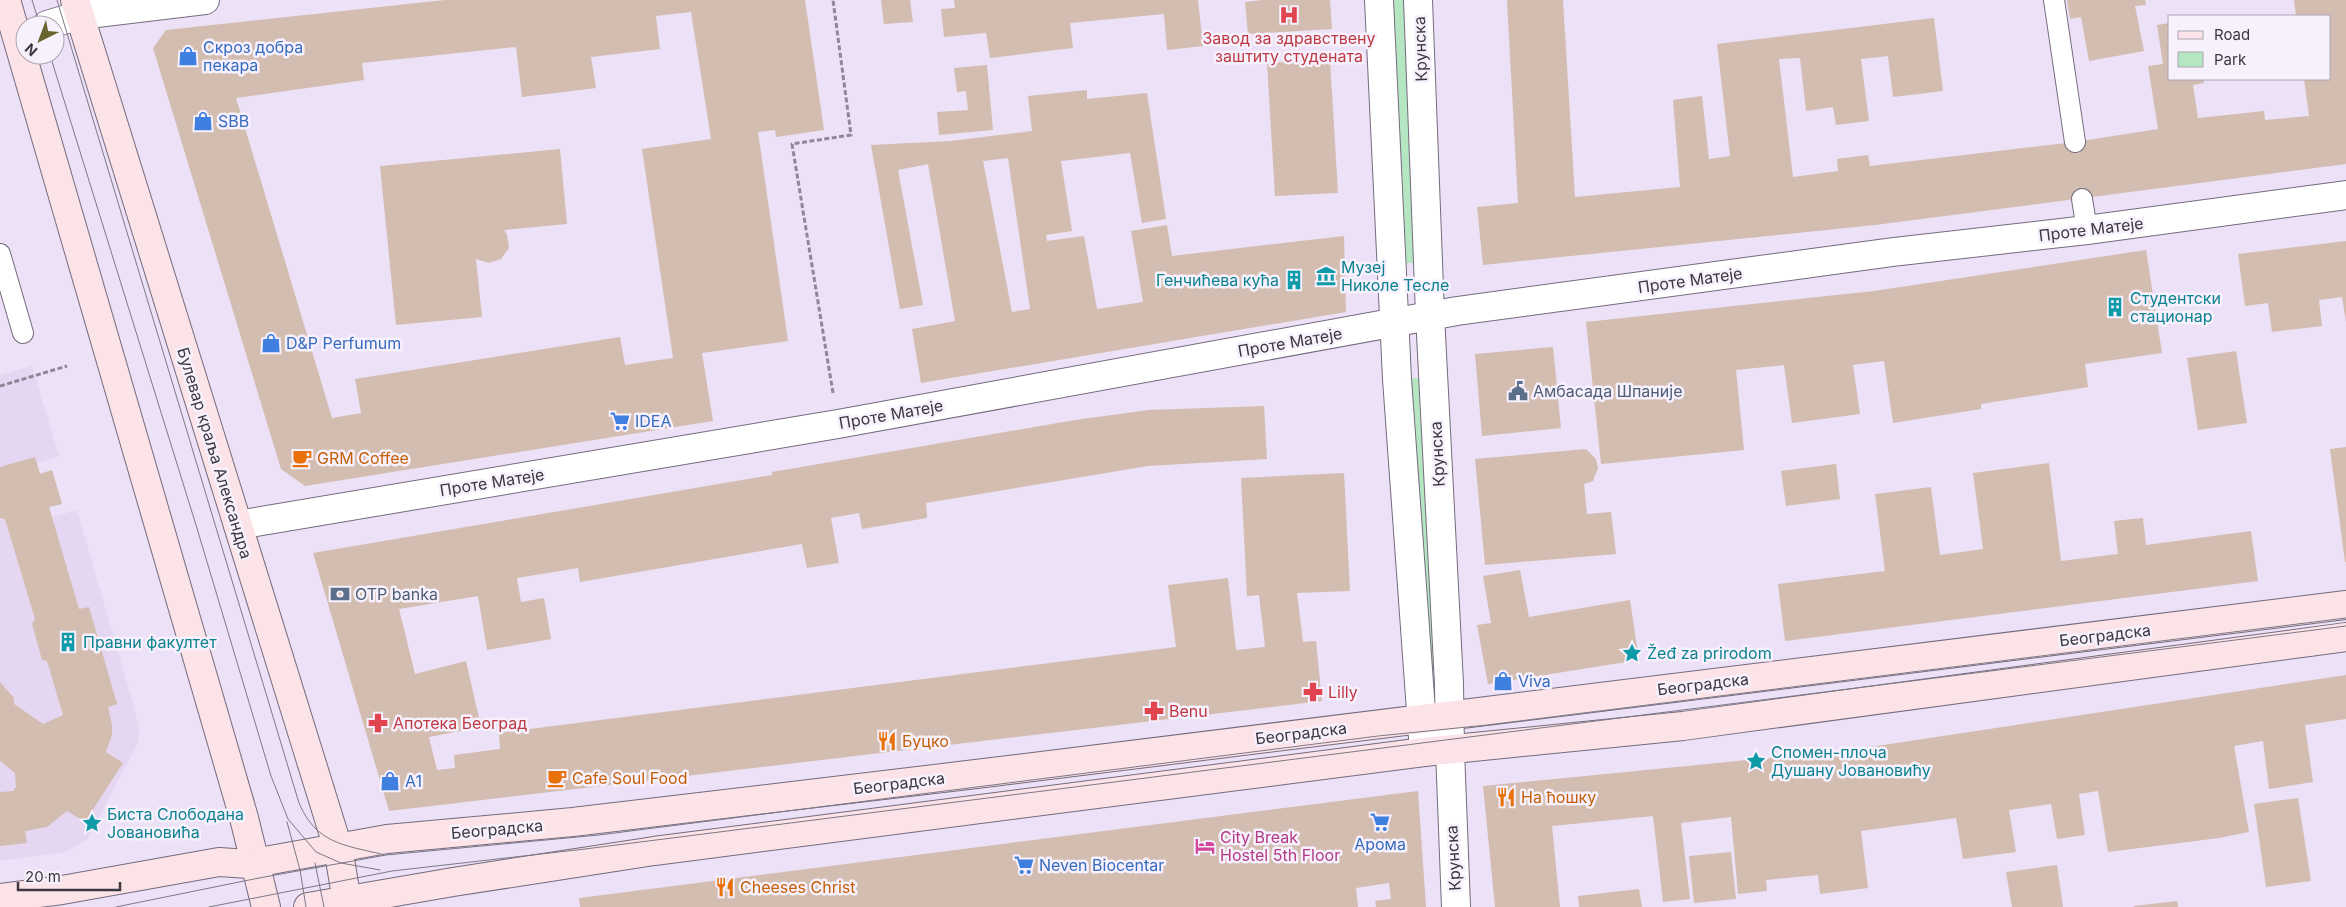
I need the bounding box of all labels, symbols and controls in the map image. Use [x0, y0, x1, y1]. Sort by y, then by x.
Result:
hospital icon: Завод за здравствену заштиту студената [1278, 4, 1300, 26]
north arrow [15, 15, 65, 65]
legend [2168, 15, 2331, 80]
street label: Крунска [1409, 16, 1431, 82]
text: Road [2214, 25, 2250, 44]
place label: Завод за здравствену заштиту студената [1202, 28, 1376, 66]
place label: Скроз добра пекара [203, 37, 303, 75]
text: N [21, 40, 41, 60]
shop icon: Скроз добра пекара [177, 45, 199, 67]
text: Park [2214, 50, 2247, 69]
shop icon: SBB [192, 110, 214, 132]
place label: SBB [218, 111, 249, 131]
street label: Проте Матеје [2037, 213, 2145, 245]
place label: Музеј Николе Тесле [1341, 257, 1449, 295]
street label: Проте Матеје [1636, 263, 1744, 297]
museum icon: Музеј Николе Тесле [1315, 265, 1337, 287]
building icon: Генчићева кућа [1283, 269, 1305, 291]
place label: Генчићева кућа [1156, 270, 1279, 290]
place label: Студентски стационар [2130, 288, 2221, 326]
building icon: Студентски стационар [2104, 296, 2126, 318]
street label: Проте Матеје [1236, 323, 1344, 361]
shop icon: D&P Perfumum [260, 332, 282, 354]
place label: D&P Perfumum [286, 333, 401, 353]
street label: Булевар краља Александра [173, 345, 257, 561]
public building icon: Амбасада Шпаније [1507, 380, 1529, 402]
place label: Амбасада Шпаније [1533, 381, 1682, 401]
street label: Проте Матеје [837, 395, 945, 433]
supermarket icon: IDEA [609, 410, 631, 432]
place label: IDEA [635, 411, 672, 431]
street label: Крунска [1425, 421, 1449, 487]
cafe icon: GRM Coffee [291, 447, 313, 469]
place label: GRM Coffee [317, 448, 409, 468]
street label: Проте Матеје [438, 464, 546, 500]
bank icon: OTP banka [329, 583, 351, 605]
place label: OTP banka [355, 584, 438, 604]
street label: Београдска [2058, 619, 2152, 651]
building icon: Правни факултет [57, 631, 79, 653]
place label: Правни факултет [83, 632, 217, 652]
place icon: Žeđ za prirodom [1621, 642, 1643, 664]
place label: Žeđ za prirodom [1647, 643, 1772, 663]
street label: Београдска [1656, 668, 1750, 700]
shop icon: Viva [1492, 670, 1514, 692]
place label: Viva [1518, 671, 1551, 691]
pharmacy icon: Lilly [1302, 681, 1324, 703]
place label: Lilly [1328, 682, 1358, 702]
pharmacy icon: Benu [1143, 700, 1165, 722]
place label: Benu [1169, 701, 1208, 721]
pharmacy icon: Апотека Београд [367, 712, 389, 734]
place label: Апотека Београд [393, 713, 527, 733]
street label: Београдска [1254, 717, 1348, 749]
restaurant icon: Буцко [876, 730, 898, 752]
place label: Буцко [902, 731, 949, 751]
place label: Спомен-плоча Душану Јовановићу [1771, 742, 1931, 780]
place icon: Спомен-плоча Душану Јовановићу [1745, 750, 1767, 772]
cafe icon: Cafe Soul Food [546, 767, 568, 789]
street label: Београдска [852, 767, 946, 799]
place label: Cafe Soul Food [572, 768, 687, 788]
shop icon: A1 [379, 770, 401, 792]
place label: A1 [405, 771, 422, 791]
restaurant icon: На ћошку [1495, 786, 1517, 808]
place label: На ћошку [1521, 787, 1596, 807]
place label: Биста Слободана Јовановића [107, 804, 244, 842]
supermarket icon: Арома [1369, 811, 1391, 833]
place icon: Биста Слободана Јовановића [81, 812, 103, 834]
street label: Београдска [450, 815, 544, 843]
street label: Крунска [1441, 825, 1465, 891]
place label: City Break Hostel 5th Floor [1220, 827, 1340, 865]
place label: Арома [1354, 834, 1406, 854]
hotel icon: City Break Hostel 5th Floor [1194, 835, 1216, 857]
supermarket icon: Neven Biocentar [1013, 854, 1035, 876]
place label: Neven Biocentar [1039, 855, 1164, 875]
scale bar [18, 860, 120, 892]
text: 20 m [25, 867, 61, 886]
restaurant icon: Cheeses Christ [714, 876, 736, 898]
place label: Cheeses Christ [740, 877, 856, 897]

